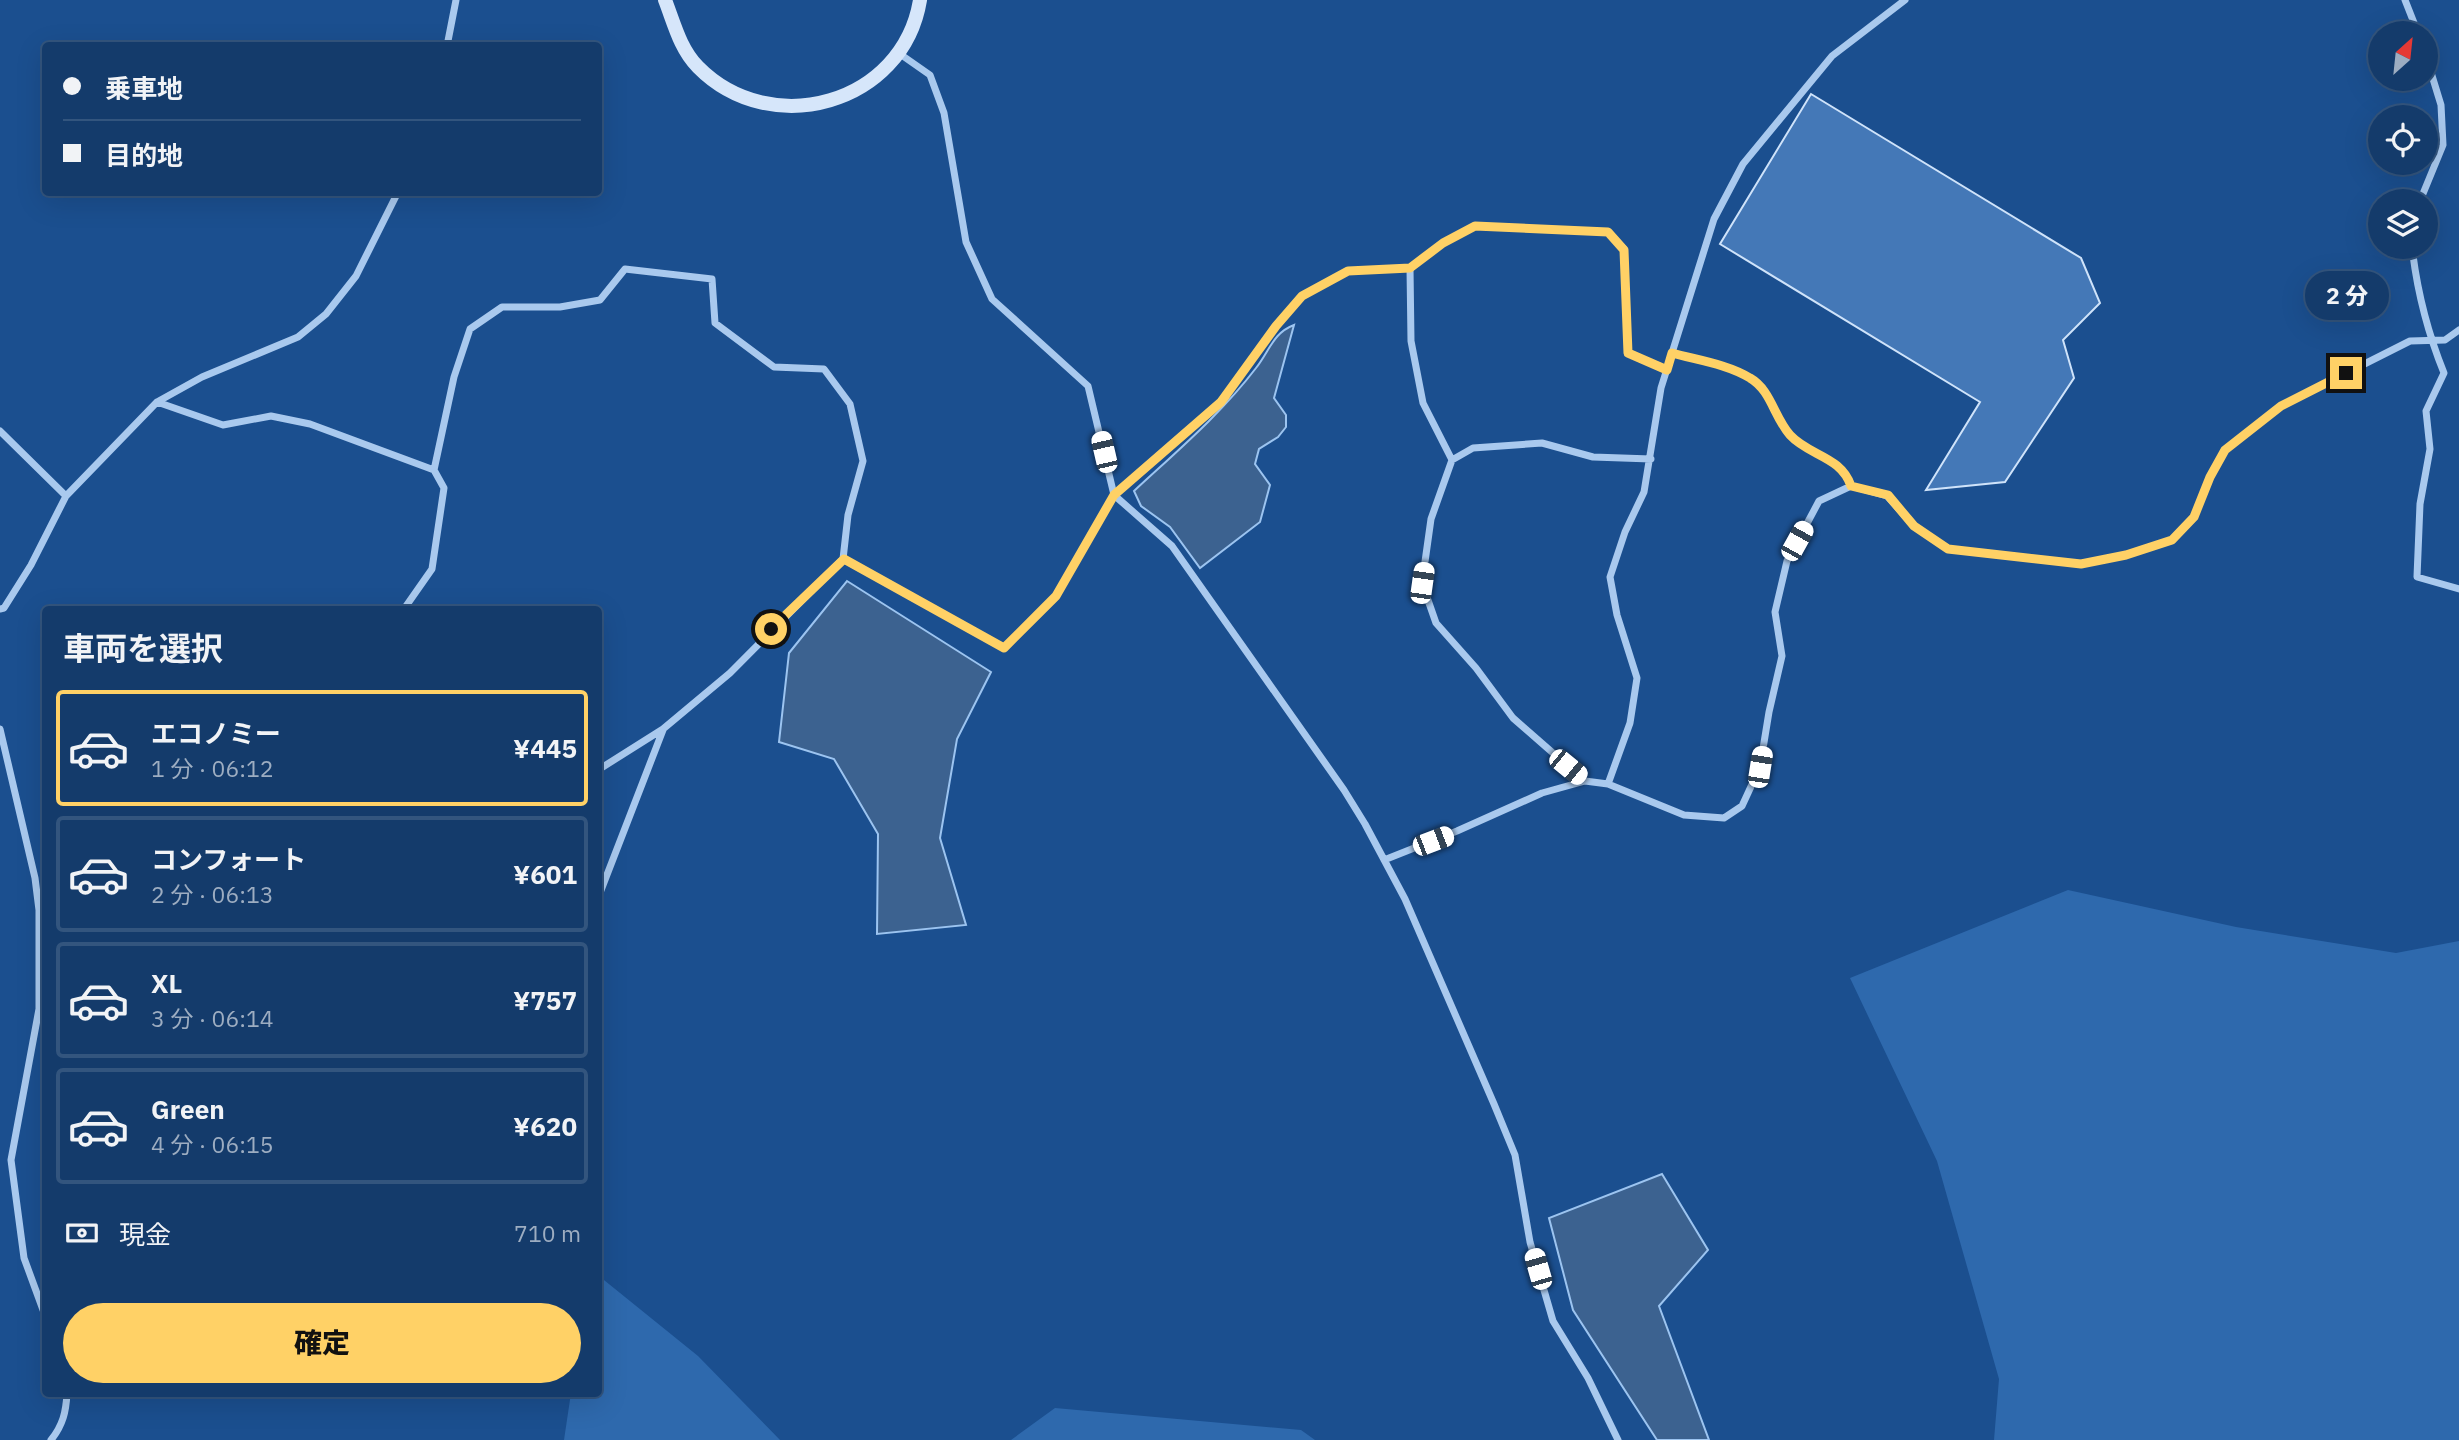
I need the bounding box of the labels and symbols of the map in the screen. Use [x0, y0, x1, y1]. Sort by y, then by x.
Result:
north arrow [2368, 21, 2438, 91]
callout: 2 分 [2304, 272, 2388, 320]
route end [2330, 357, 2362, 389]
car [1090, 429, 1119, 475]
car [1778, 518, 1817, 564]
car [1409, 561, 1436, 605]
route start [755, 613, 787, 645]
car [1747, 745, 1774, 789]
car [1546, 746, 1591, 788]
car [1410, 824, 1457, 858]
car [1523, 1246, 1554, 1292]

